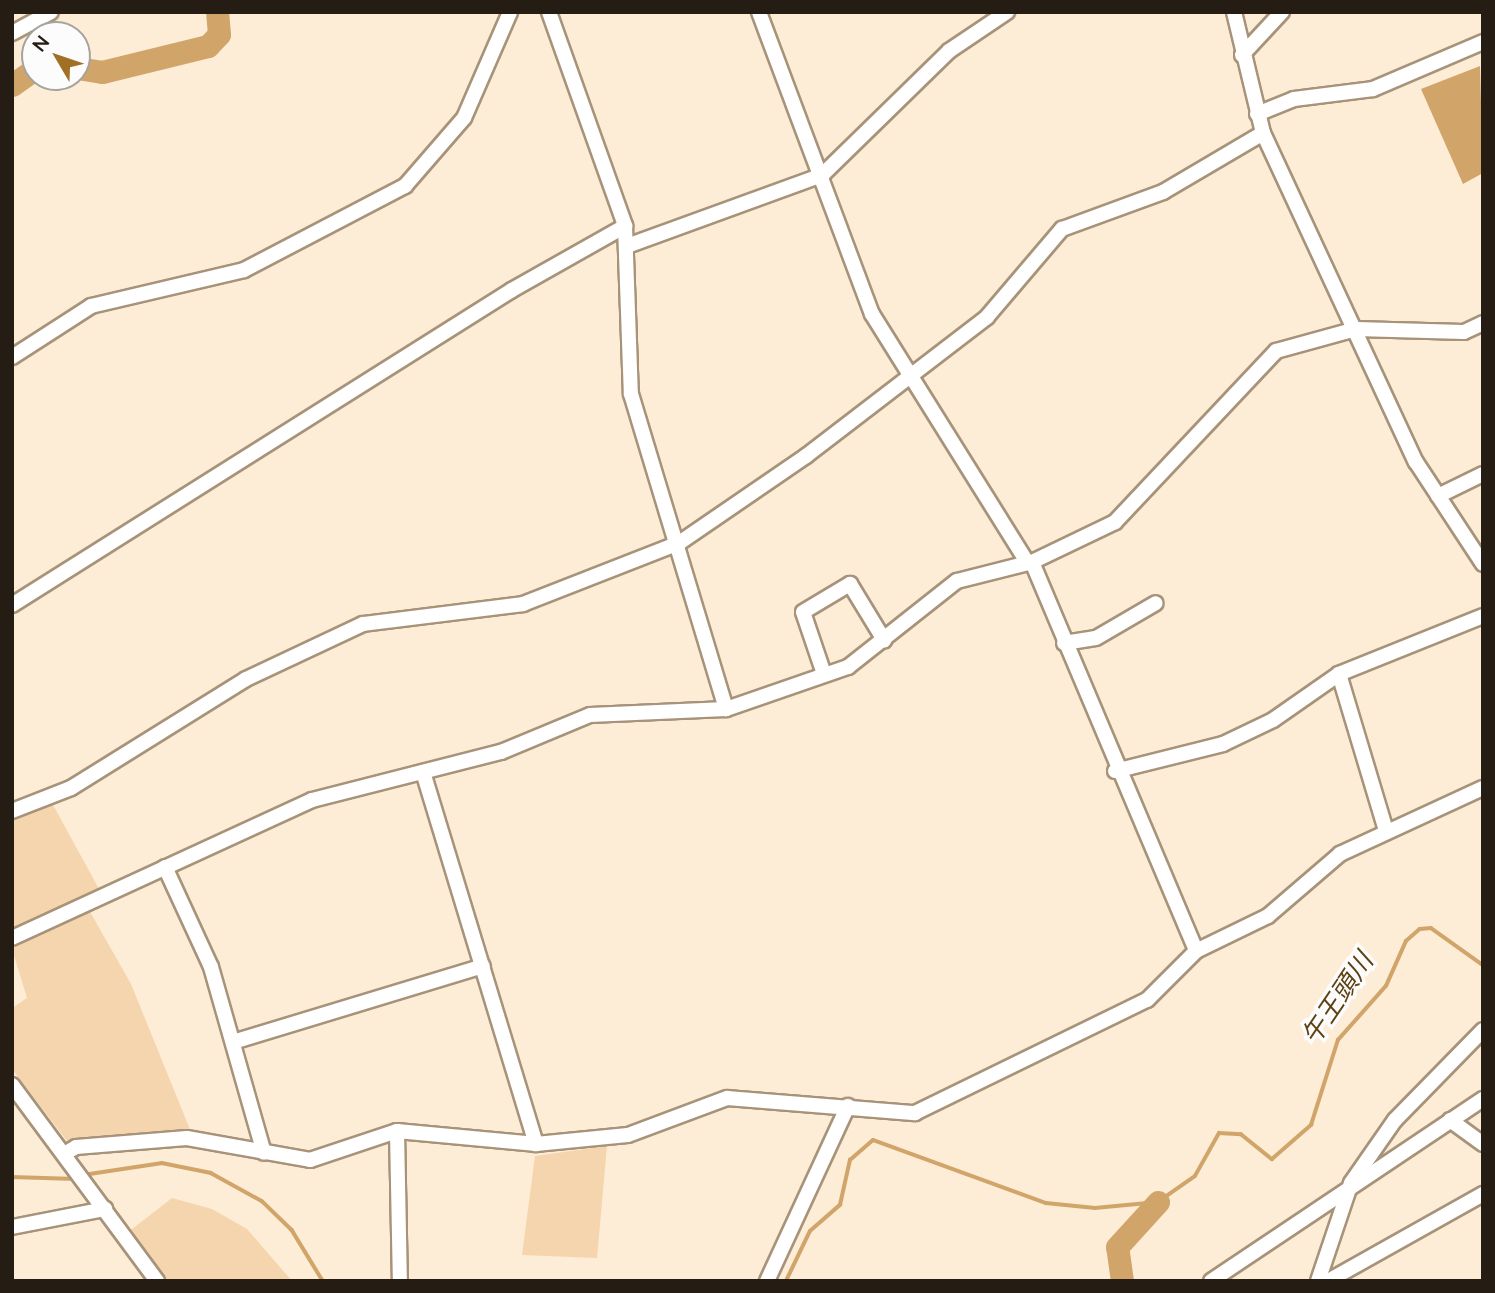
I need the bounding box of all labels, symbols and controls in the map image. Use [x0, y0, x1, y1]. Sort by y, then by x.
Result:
north arrow [21, 21, 91, 91]
text: N [27, 30, 56, 58]
water label: 午王頭川 [1296, 947, 1380, 1051]

